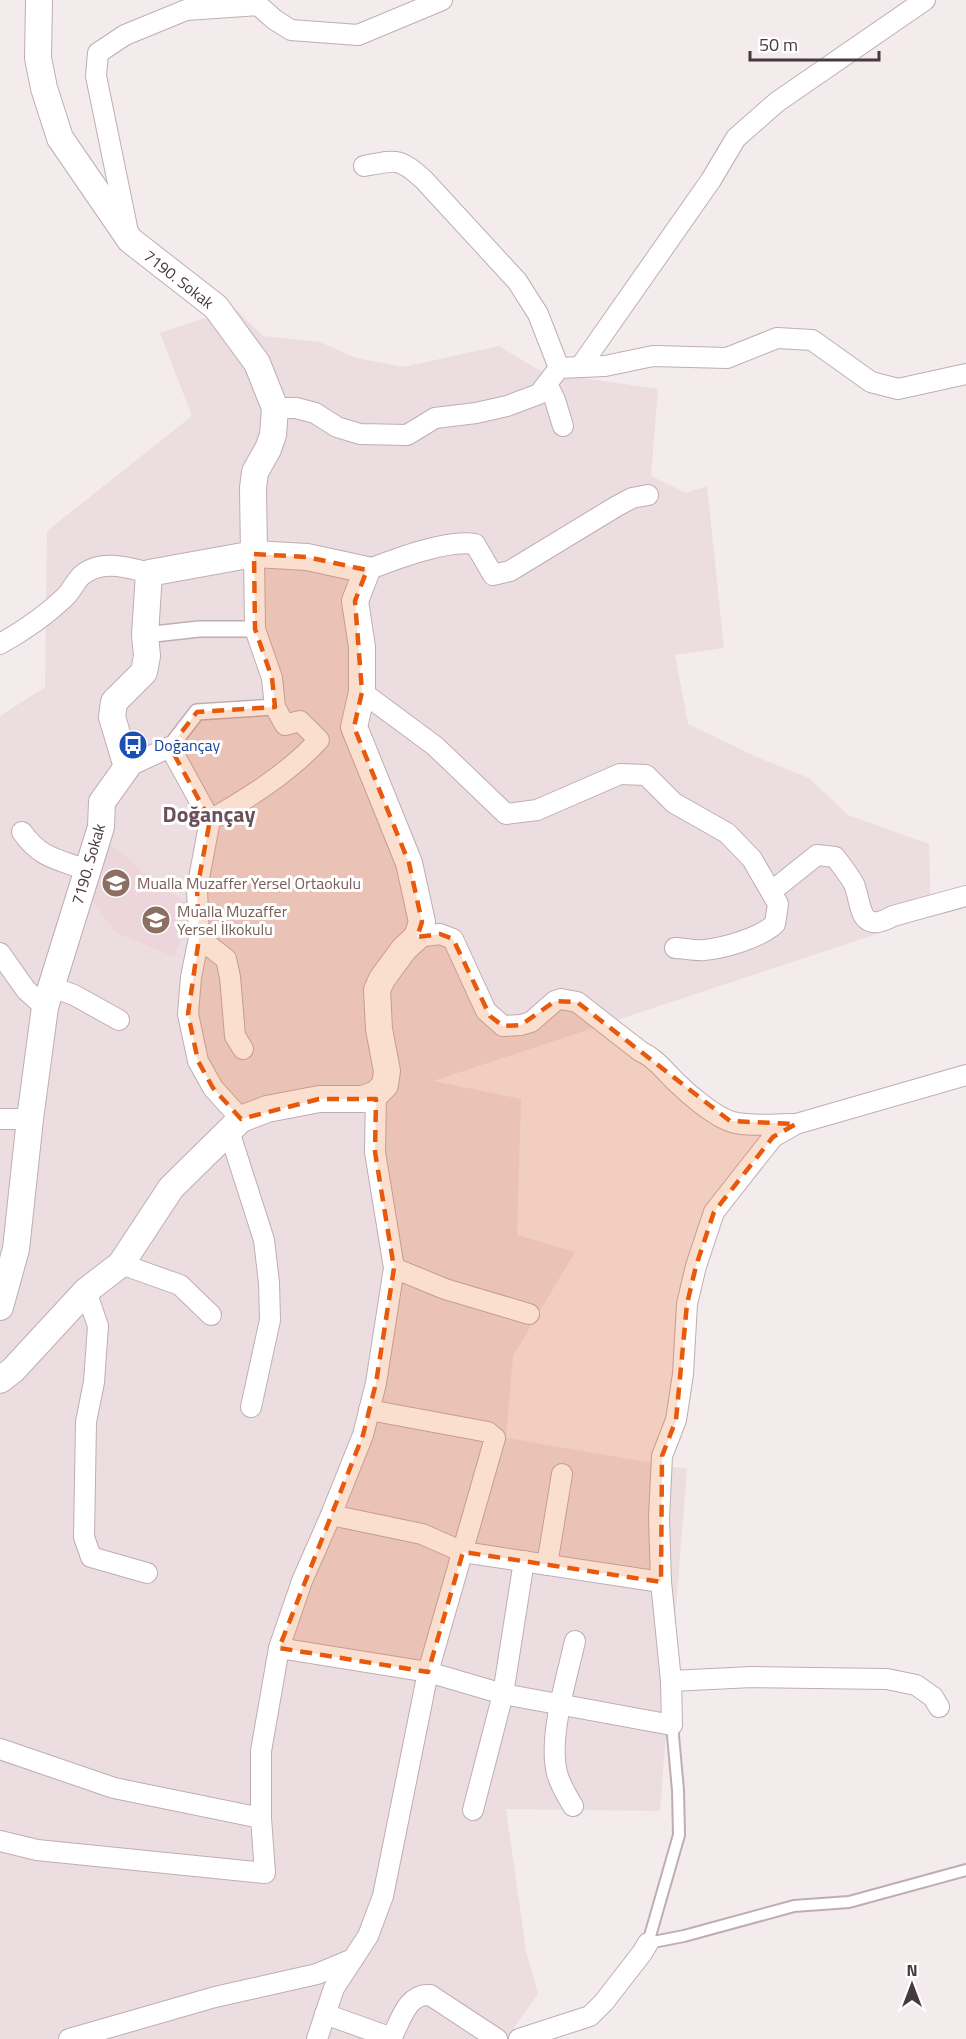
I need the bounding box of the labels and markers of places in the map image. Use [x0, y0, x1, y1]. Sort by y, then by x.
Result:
bus stop icon: Doğançay [117, 729, 149, 761]
place label: Doğançay [154, 733, 221, 757]
school or university icon: Mualla Muzaffer Yersel Ortaokulu [100, 867, 132, 899]
place label: Mualla Muzaffer Yersel Ortaokulu [137, 871, 361, 895]
place label: Mualla Muzaffer Yersel İlkokulu [177, 899, 288, 941]
school or university icon: Mualla Muzaffer Yersel İlkokulu [140, 904, 172, 936]

